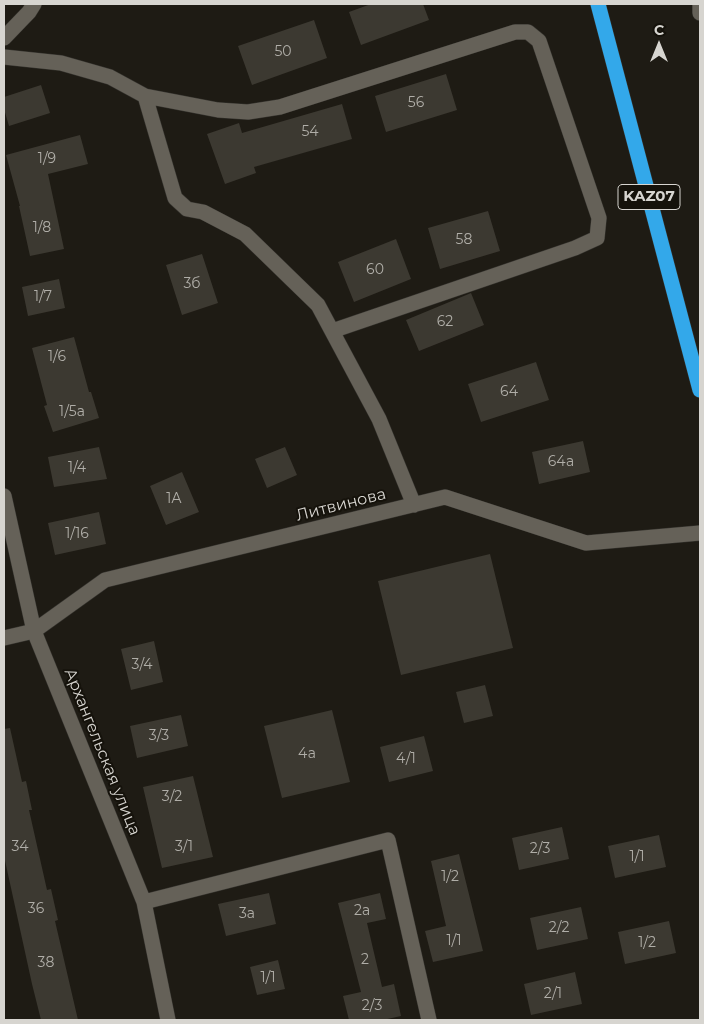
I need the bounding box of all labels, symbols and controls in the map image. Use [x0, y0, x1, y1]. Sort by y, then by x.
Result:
north arrow [634, 20, 684, 70]
text: С [654, 21, 664, 39]
house number: 50 [274, 44, 292, 60]
house number: 56 [408, 95, 424, 111]
house number: 54 [301, 124, 319, 140]
house number: 1/9 [38, 151, 56, 167]
road number: KAZ07 [618, 184, 680, 210]
house number: 1/8 [33, 220, 51, 236]
house number: 58 [456, 232, 472, 248]
house number: 60 [366, 262, 384, 278]
house number: 3б [183, 276, 201, 292]
house number: 1/7 [34, 289, 52, 305]
house number: 62 [437, 314, 453, 330]
house number: 1/6 [48, 349, 66, 365]
house number: 64 [500, 384, 518, 400]
house number: 1/5а [59, 404, 85, 420]
house number: 64а [548, 454, 574, 470]
house number: 1/4 [68, 460, 86, 476]
street label: Литвинова [294, 485, 388, 525]
house number: 1А [166, 491, 182, 507]
house number: 1/16 [65, 526, 89, 542]
house number: 3/4 [132, 657, 152, 673]
street label: Архангельская улица [60, 666, 144, 838]
house number: 3/3 [149, 728, 169, 744]
house number: 4а [298, 746, 316, 762]
house number: 4/1 [396, 751, 416, 767]
house number: 3/2 [162, 789, 182, 805]
house number: 34 [11, 839, 29, 855]
house number: 3/1 [175, 839, 193, 855]
house number: 2/3 [530, 841, 550, 857]
house number: 1/1 [629, 849, 645, 865]
house number: 1/2 [441, 869, 459, 885]
house number: 36 [28, 901, 44, 917]
house number: 2а [354, 903, 370, 919]
house number: 3а [239, 906, 255, 922]
house number: 2/2 [549, 920, 569, 936]
house number: 1/1 [446, 933, 462, 949]
house number: 1/2 [638, 935, 656, 951]
house number: 2 [361, 952, 369, 968]
house number: 38 [38, 955, 54, 971]
house number: 1/1 [260, 970, 276, 986]
house number: 2/1 [544, 986, 562, 1002]
house number: 2/3 [362, 998, 382, 1014]

